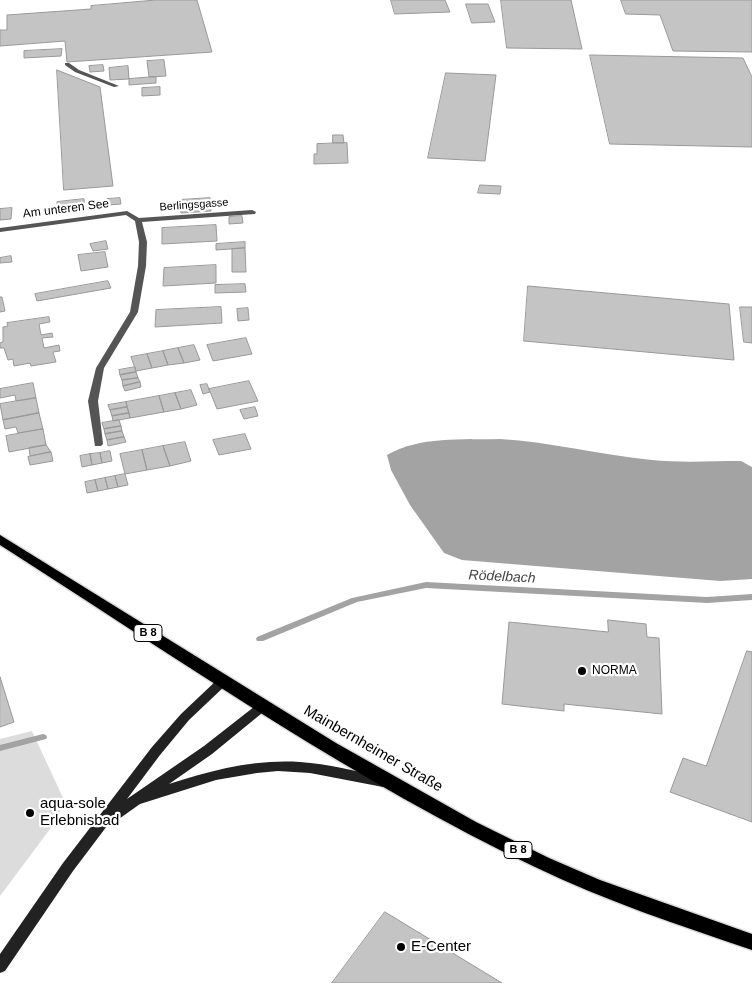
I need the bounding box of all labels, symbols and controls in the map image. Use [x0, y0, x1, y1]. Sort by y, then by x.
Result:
street label: Berlingsgasse [159, 196, 229, 214]
street label: Am unteren See [22, 197, 110, 221]
water label: Rödelbach [468, 567, 536, 587]
road number: B 8 [134, 624, 162, 641]
place label: NORMA [592, 664, 637, 678]
marker: NORMA [576, 665, 588, 677]
street label: Mainbernheimer Straße [300, 702, 446, 796]
place label: aqua-sole Erlebnisbad [40, 795, 119, 830]
marker: aqua-sole Erlebnisbad [24, 807, 36, 819]
road number: B 8 [504, 842, 532, 858]
place label: E-Center [411, 938, 471, 956]
marker: E-Center [395, 941, 407, 953]

